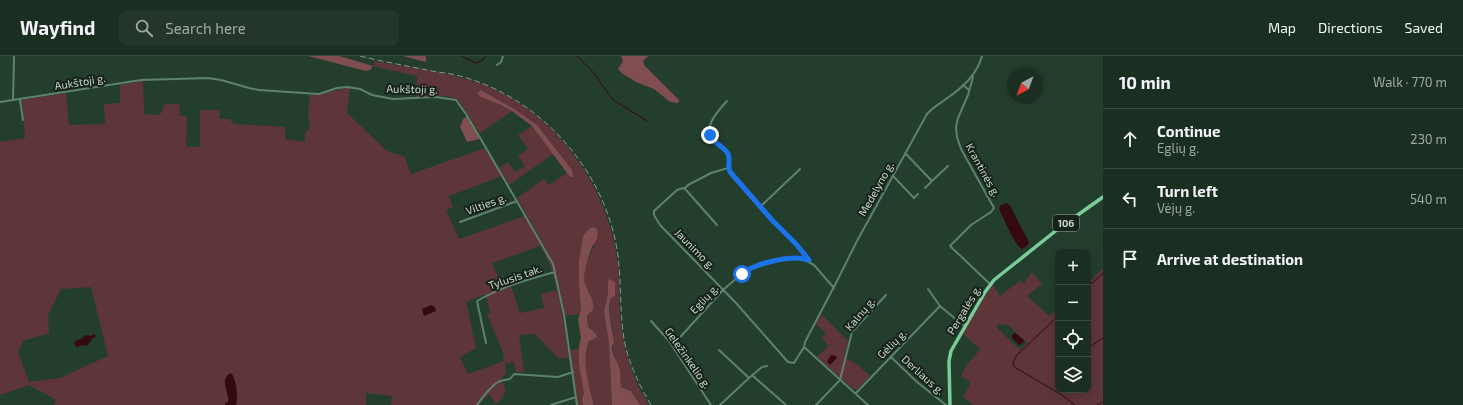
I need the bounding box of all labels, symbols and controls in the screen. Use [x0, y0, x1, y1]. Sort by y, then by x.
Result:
search box [119, 10, 399, 46]
text: Wayfind [20, 16, 95, 39]
icon: search [133, 17, 155, 39]
text: Search here [165, 19, 246, 37]
text: Map [1268, 19, 1296, 36]
text: Directions [1318, 19, 1383, 36]
text: Saved [1405, 19, 1443, 36]
north arrow [1007, 68, 1043, 104]
street label: Aukštoji g. [54, 71, 106, 93]
text: 10 min [1119, 72, 1171, 92]
text: Walk · 770 m [1373, 74, 1447, 90]
street label: Aukštoji g. [386, 82, 438, 96]
text: Continue [1157, 122, 1220, 140]
route end [701, 126, 719, 144]
icon: ahead [1119, 128, 1141, 150]
text: 230 m [1410, 131, 1447, 147]
text: Eglių g. [1157, 140, 1199, 156]
street label: Krantinės g. [963, 141, 1003, 199]
street label: Medelyno g. [855, 159, 896, 218]
text: Turn left [1157, 182, 1218, 200]
icon: left [1119, 188, 1141, 210]
street label: Vilties g. [464, 190, 508, 217]
text: 540 m [1410, 191, 1447, 207]
text: Vėjų g. [1157, 200, 1195, 216]
road number: 106 [1053, 215, 1079, 231]
street label: Jaunimo g. [672, 226, 718, 272]
icon: arrive [1119, 248, 1141, 270]
map controls [1055, 249, 1091, 393]
button: + [1055, 249, 1091, 285]
text: Arrive at destination [1157, 250, 1303, 268]
street label: Tylusis tak. [486, 261, 543, 292]
route start [733, 265, 751, 283]
street label: Eglių g. [687, 281, 721, 316]
street label: Pergalės g. [944, 283, 983, 337]
button: − [1055, 285, 1091, 321]
street label: Kalnų g. [842, 294, 877, 333]
button: locate [1055, 321, 1091, 357]
street label: Geležinkelio g. [663, 325, 714, 391]
street label: Gėlių g. [874, 326, 909, 361]
street label: Derliaus g. [899, 352, 947, 397]
button: layers [1055, 357, 1091, 393]

